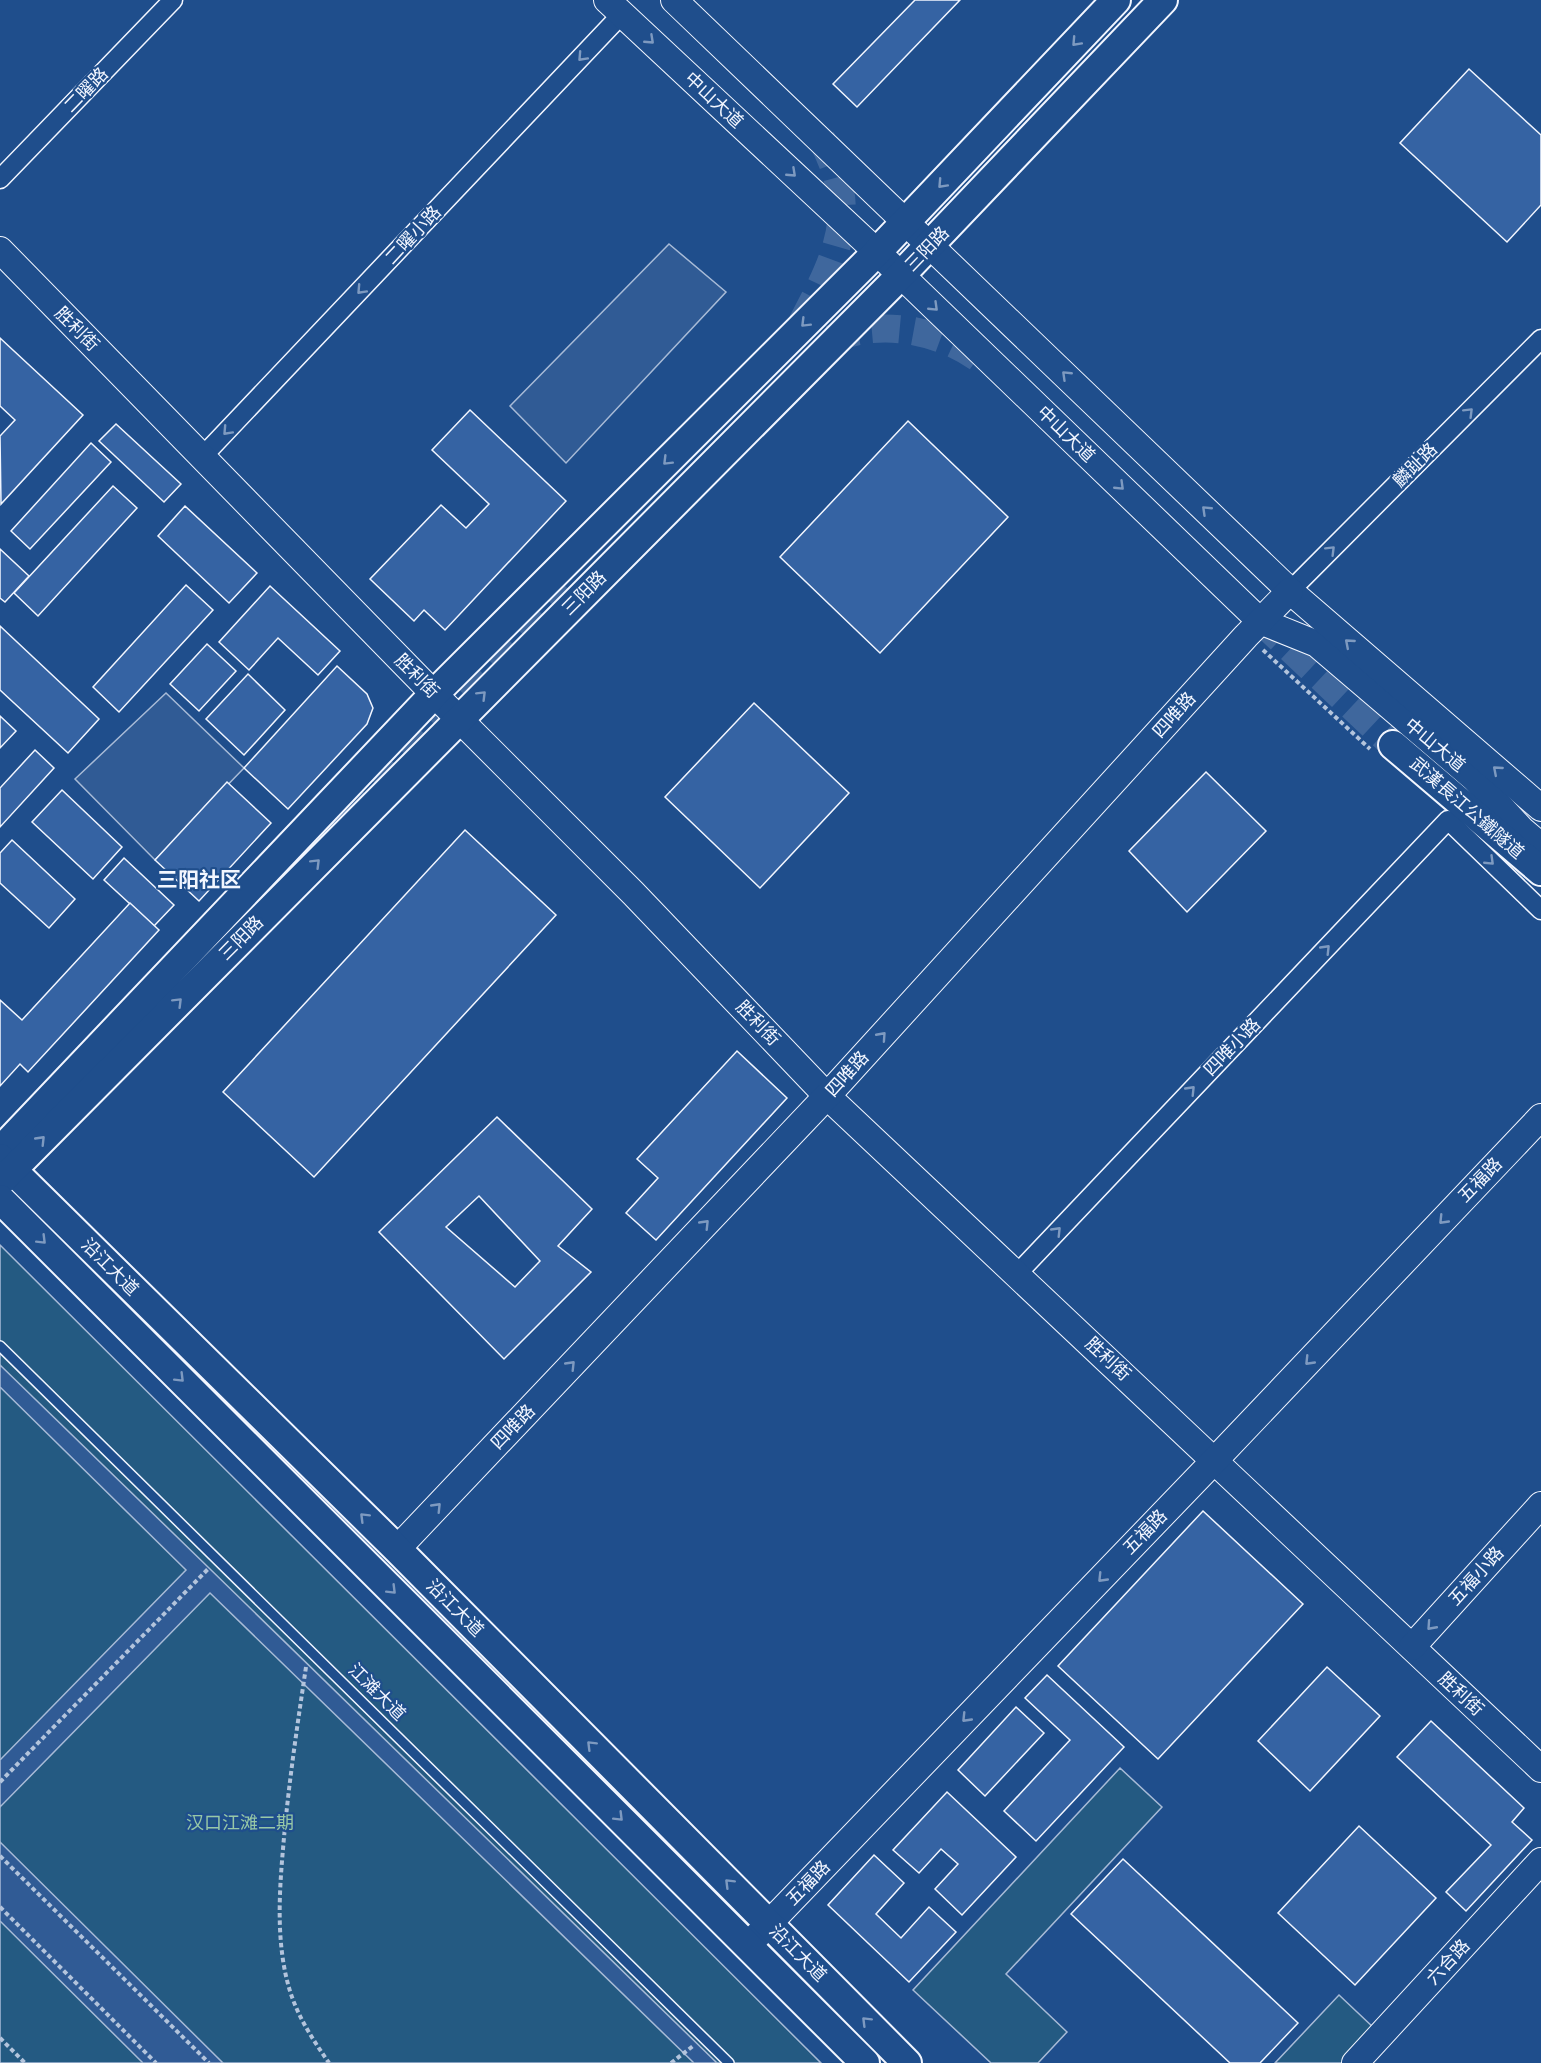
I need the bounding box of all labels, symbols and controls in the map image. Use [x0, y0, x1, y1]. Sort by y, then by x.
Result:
one-way arrow [643, 33, 653, 44]
one-way arrow [1072, 36, 1083, 46]
one-way arrow [578, 49, 589, 60]
street label: 二曜路 [59, 63, 112, 116]
street label: 中山大道 [681, 67, 748, 132]
one-way arrow [786, 166, 796, 177]
one-way arrow [938, 177, 949, 188]
street label: 二曜小路 [380, 201, 445, 268]
street label: 三阳路 [900, 222, 953, 275]
one-way arrow [357, 283, 368, 293]
one-way arrow [927, 299, 938, 310]
street label: 胜利街 [51, 302, 104, 355]
one-way arrow [802, 316, 813, 327]
one-way arrow [1062, 371, 1072, 382]
street label: 中山大道 [1033, 401, 1100, 466]
one-way arrow [1461, 408, 1472, 419]
one-way arrow [223, 424, 234, 435]
street label: 麟趾路 [1388, 438, 1441, 491]
one-way arrow [664, 454, 675, 465]
one-way arrow [1112, 478, 1123, 489]
one-way arrow [1202, 507, 1213, 518]
one-way arrow [1324, 546, 1335, 556]
street label: 三阳路 [557, 566, 610, 619]
one-way arrow [1345, 639, 1356, 650]
street label: 胜利街 [391, 649, 444, 702]
street label: 四唯路 [1148, 688, 1199, 742]
one-way arrow [475, 691, 486, 702]
street label: 中山大道 [1401, 713, 1470, 776]
street label: 武漢長江公鐵隧道 [1406, 752, 1529, 863]
one-way arrow [1493, 766, 1504, 777]
one-way arrow [1483, 854, 1493, 865]
one-way arrow [308, 860, 319, 871]
district label: 三阳社区 [157, 867, 241, 892]
street label: 三阳路 [214, 911, 267, 964]
one-way arrow [1319, 945, 1330, 955]
street label: 胜利街 [732, 996, 785, 1049]
one-way arrow [171, 998, 182, 1009]
street label: 四唯小路 [1199, 1013, 1264, 1080]
one-way arrow [875, 1032, 886, 1043]
street label: 四唯路 [821, 1047, 872, 1101]
one-way arrow [1184, 1086, 1195, 1097]
one-way arrow [34, 1136, 45, 1147]
street label: 五福路 [1453, 1153, 1506, 1206]
one-way arrow [1439, 1213, 1450, 1224]
one-way arrow [698, 1220, 709, 1231]
one-way arrow [1050, 1228, 1061, 1238]
one-way arrow [34, 1232, 45, 1243]
street label: 沿江大道 [77, 1234, 143, 1300]
street label: 胜利街 [1081, 1333, 1135, 1385]
one-way arrow [1305, 1354, 1316, 1365]
one-way arrow [564, 1362, 575, 1372]
one-way arrow [172, 1370, 183, 1381]
street label: 四唯路 [486, 1400, 539, 1453]
one-way arrow [430, 1503, 441, 1513]
street label: 五福路 [1118, 1505, 1171, 1558]
one-way arrow [361, 1514, 372, 1525]
street label: 五福小路 [1444, 1542, 1508, 1609]
one-way arrow [1098, 1570, 1109, 1581]
street label: 沿江大道 [422, 1575, 488, 1641]
one-way arrow [385, 1583, 396, 1593]
one-way arrow [1427, 1619, 1438, 1630]
street label: 江滩大道 [344, 1659, 410, 1725]
street label: 胜利街 [1434, 1668, 1488, 1720]
one-way arrow [963, 1711, 974, 1722]
one-way arrow [587, 1741, 598, 1751]
one-way arrow [611, 1809, 622, 1820]
park label: 汉口江滩二期 [186, 1812, 294, 1833]
street label: 五福路 [781, 1856, 834, 1909]
one-way arrow [725, 1879, 736, 1890]
street label: 沿江大道 [765, 1920, 831, 1986]
street label: 六合路 [1422, 1935, 1474, 1989]
one-way arrow [862, 2018, 873, 2029]

